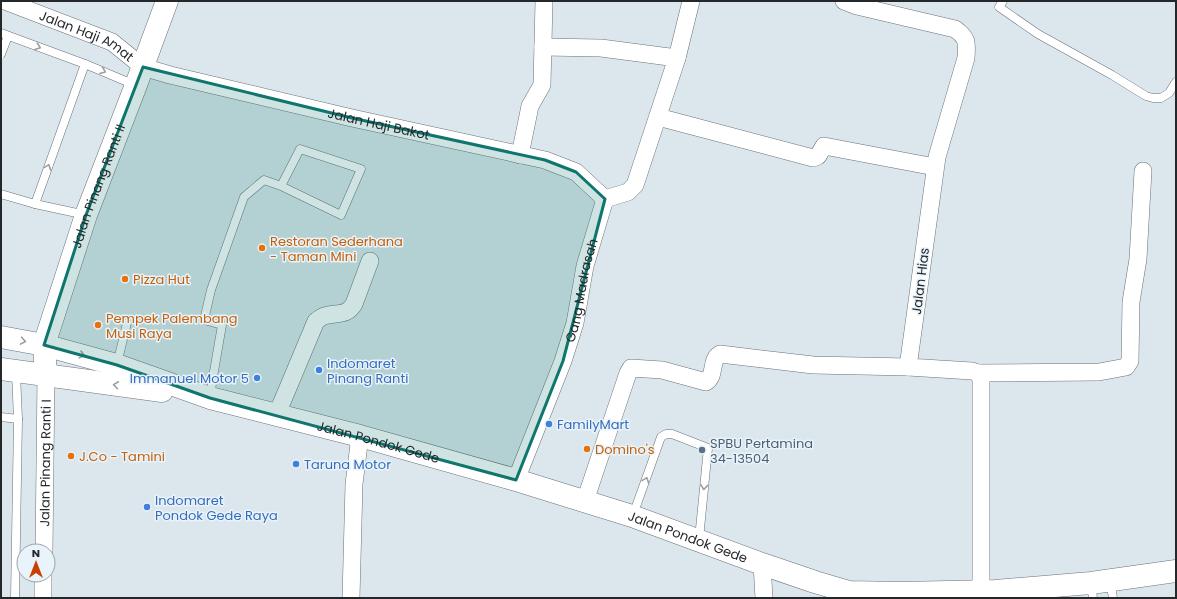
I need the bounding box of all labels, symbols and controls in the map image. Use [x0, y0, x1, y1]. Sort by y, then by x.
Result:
street label: Jalan Haji Amat [36, 6, 138, 66]
one-way arrow [34, 42, 41, 50]
one-way arrow [100, 67, 107, 75]
street label: Jalan Haji Bakot [326, 104, 432, 145]
street label: Jalan Pinang Ranti II [67, 121, 130, 251]
one-way arrow [43, 164, 52, 171]
place label: Restoran Sederhana - Taman Mini [270, 232, 403, 266]
street label: Gang Madrasah [560, 236, 603, 345]
marker: Restoran Sederhana - Taman Mini [257, 243, 267, 253]
street label: Jalan Hias [907, 246, 934, 316]
place label: Pizza Hut [133, 270, 190, 289]
marker: Pizza Hut [120, 274, 130, 284]
place label: Pempek Palembang Musi Raya [106, 309, 238, 343]
marker: Pempek Palembang Musi Raya [93, 320, 103, 330]
one-way arrow [19, 336, 26, 344]
one-way arrow [78, 350, 85, 359]
place label: Indomaret Pinang Ranti [327, 354, 408, 388]
marker: Indomaret Pinang Ranti [314, 365, 324, 375]
place label: Immanuel Motor 5 [130, 369, 249, 388]
marker: Immanuel Motor 5 [252, 373, 262, 383]
one-way arrow [113, 381, 119, 390]
street label: Jalan Pinang Ranti I [35, 399, 56, 527]
place label: FamilyMart [557, 415, 629, 434]
street label: Jalan Pondok Gede [315, 417, 442, 468]
marker: FamilyMart [544, 419, 554, 429]
place label: SPBU Pertamina 34-13504 [710, 434, 813, 468]
place label: Domino's [595, 440, 655, 459]
marker: Domino's [582, 444, 592, 454]
marker: SPBU Pertamina 34-13504 [697, 445, 707, 455]
place label: J.Co - Tamini [79, 447, 165, 466]
marker: J.Co - Tamini [66, 451, 76, 461]
place label: Taruna Motor [304, 455, 391, 474]
marker: Taruna Motor [291, 459, 301, 469]
one-way arrow [641, 476, 649, 483]
one-way arrow [700, 484, 709, 490]
place label: Indomaret Pondok Gede Raya [155, 491, 278, 525]
marker: Indomaret Pondok Gede Raya [142, 502, 152, 512]
street label: Jalan Pondok Gede [625, 506, 750, 568]
north arrow [16, 543, 56, 583]
text: N [32, 545, 40, 561]

